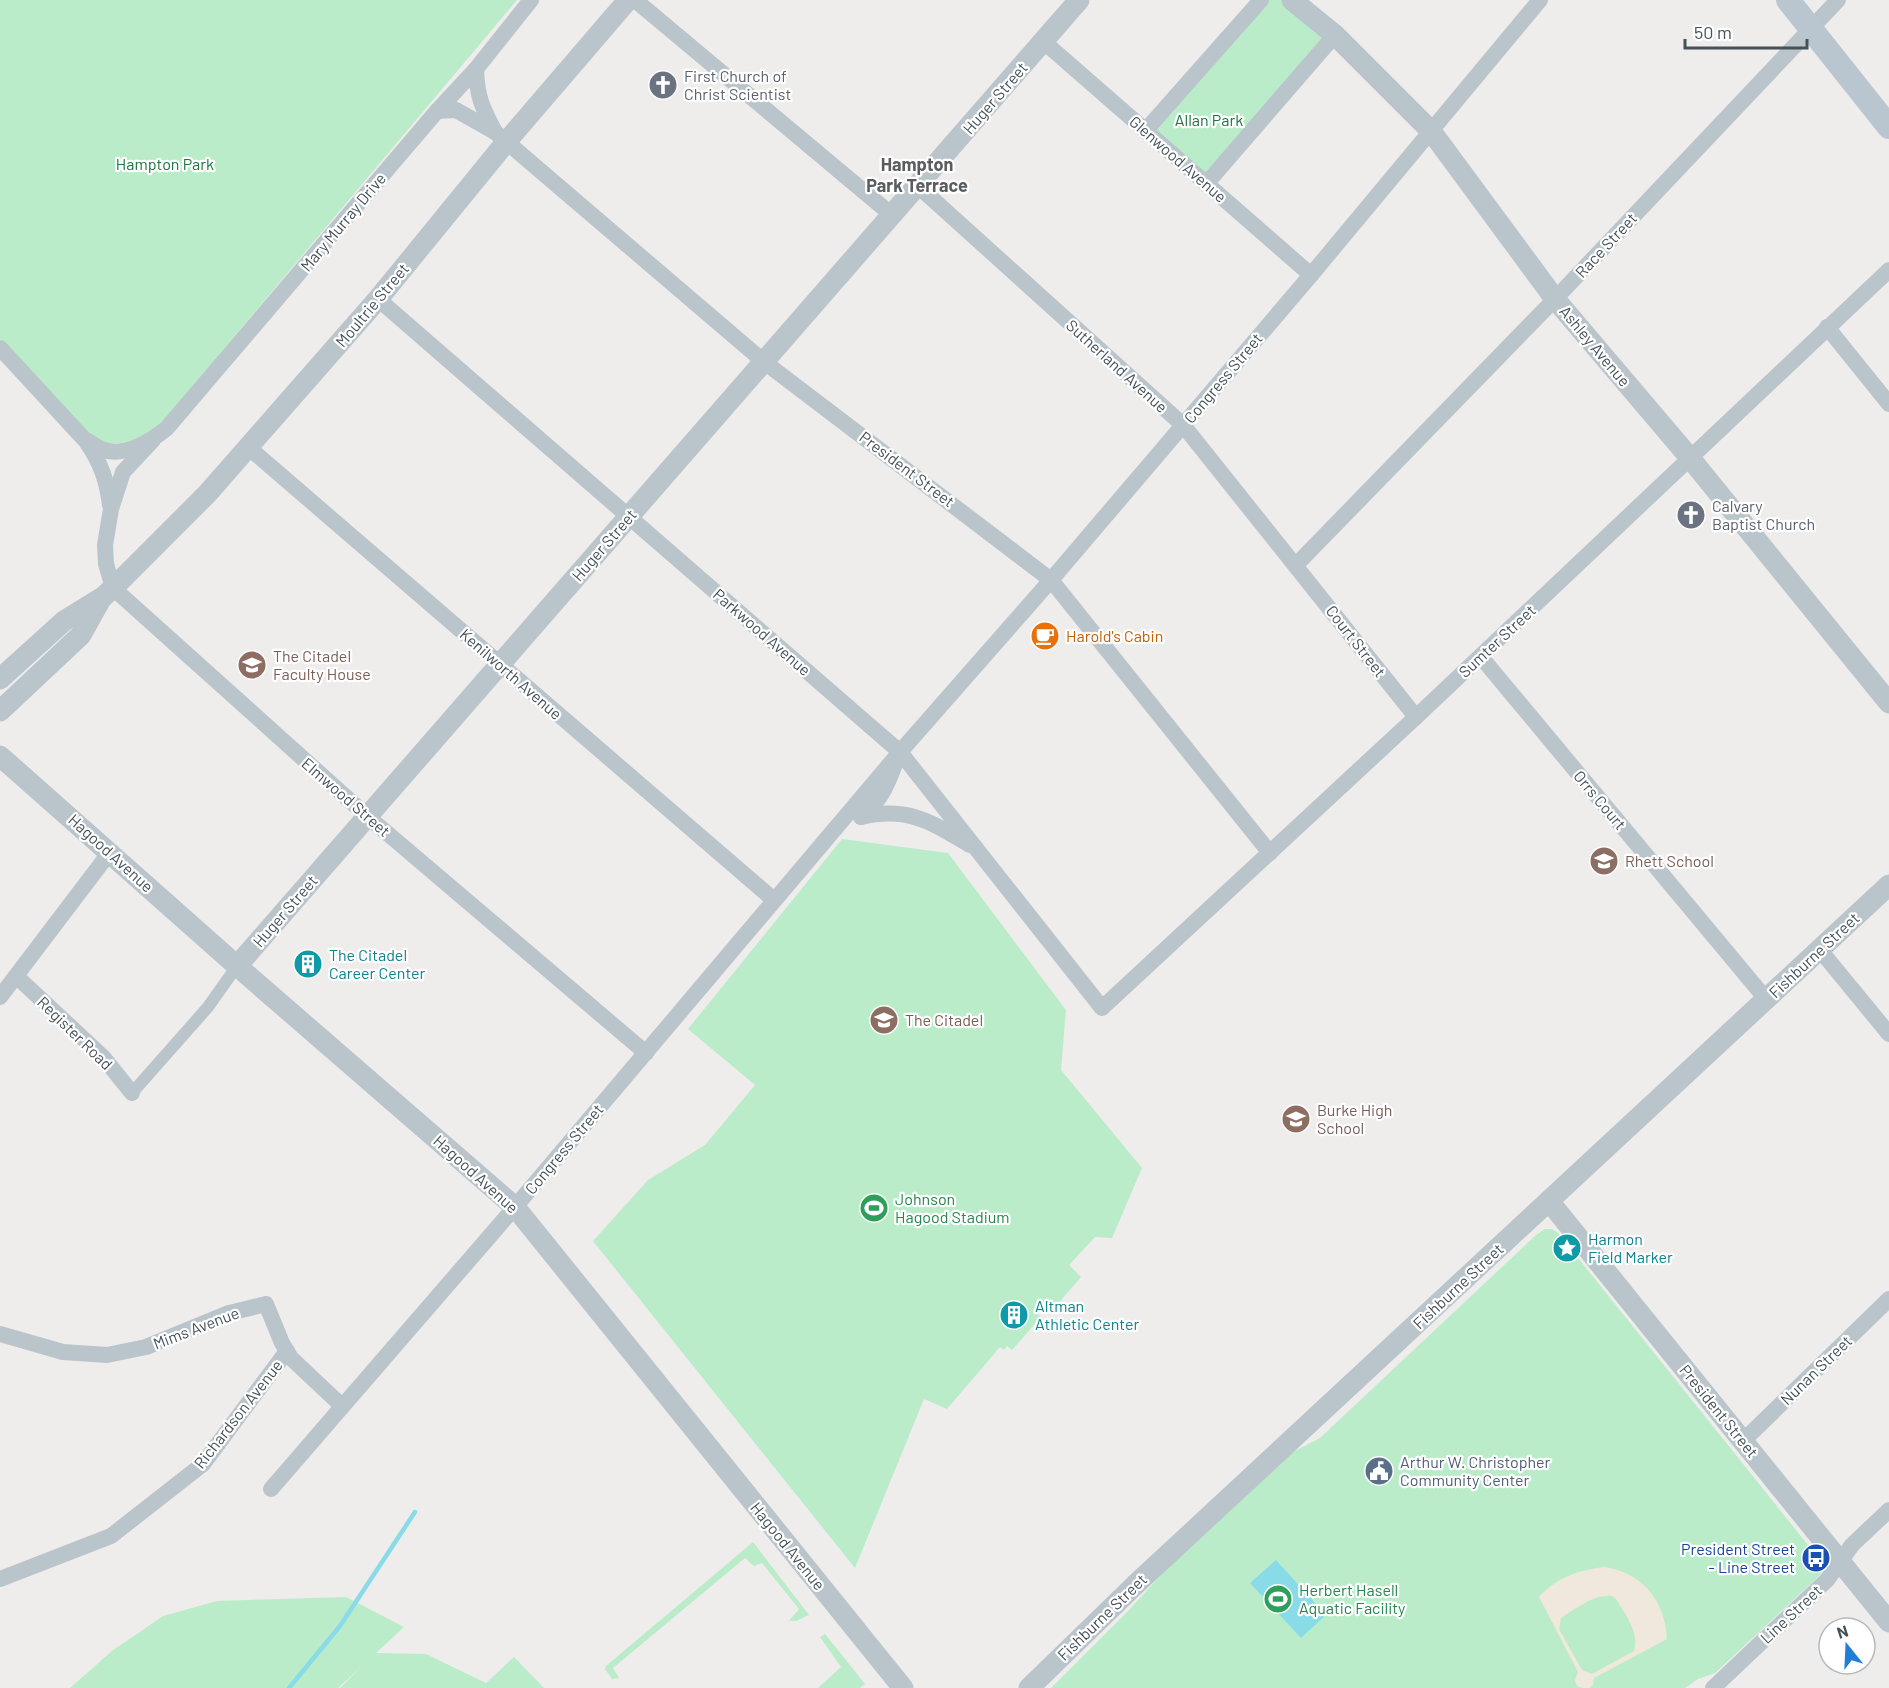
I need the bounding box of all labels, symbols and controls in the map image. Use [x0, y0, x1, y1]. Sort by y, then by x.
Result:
scale bar [1685, 12, 1806, 50]
text: 50 m [1694, 21, 1732, 43]
street label: Huger Street [958, 58, 1031, 137]
place label: First Church of Christ Scientist [684, 66, 791, 103]
church icon: First Church of Christ Scientist [647, 69, 679, 101]
park label: Allan Park [1175, 110, 1243, 129]
street label: Glenwood Avenue [1126, 111, 1231, 206]
district label: Hampton Park Terrace [866, 153, 968, 196]
park label: Hampton Park [116, 154, 214, 173]
street label: Mary Murray Drive [296, 169, 389, 275]
street label: Race Street [1571, 208, 1640, 281]
street label: Moultrie Street [331, 259, 412, 350]
street label: Ashley Avenue [1556, 301, 1635, 390]
street label: Sutherland Avenue [1063, 315, 1172, 416]
street label: Congress Street [1179, 329, 1266, 427]
street label: President Street [856, 427, 959, 510]
place label: Calvary Baptist Church [1712, 496, 1815, 533]
church icon: Calvary Baptist Church [1675, 499, 1707, 531]
street label: Huger Street [567, 505, 640, 584]
street label: Parkwood Avenue [710, 584, 815, 679]
street label: Sumter Street [1454, 600, 1539, 681]
street label: Court Street [1323, 601, 1390, 680]
cafe icon: Harold's Cabin [1029, 620, 1061, 652]
street label: Kenilworth Avenue [456, 624, 566, 723]
place label: Harold's Cabin [1066, 626, 1163, 645]
place label: The Citadel Faculty House [273, 646, 371, 683]
school or university icon: The Citadel Faculty House [236, 649, 268, 681]
street label: Elmwood Street [298, 753, 394, 840]
street label: Orrs Court [1570, 766, 1631, 833]
street label: Hagood Avenue [65, 810, 158, 896]
school or university icon: Rhett School [1588, 845, 1620, 877]
place label: Rhett School [1625, 851, 1714, 870]
street label: Huger Street [248, 871, 321, 950]
street label: Fishburne Street [1765, 908, 1863, 1001]
place label: The Citadel Career Center [329, 945, 426, 982]
building icon: The Citadel Career Center [292, 948, 324, 980]
street label: Register Road [34, 992, 117, 1073]
school or university icon: The Citadel [868, 1004, 900, 1036]
place label: The Citadel [905, 1010, 983, 1029]
street label: Congress Street [520, 1100, 607, 1198]
place label: Burke High School [1317, 1100, 1392, 1137]
school or university icon: Burke High School [1280, 1103, 1312, 1135]
street label: Hagood Avenue [430, 1131, 523, 1217]
place label: Johnson Hagood Stadium [895, 1189, 1010, 1226]
sports icon: Johnson Hagood Stadium [858, 1192, 890, 1224]
place label: Harmon Field Marker [1588, 1229, 1673, 1266]
place icon: Harmon Field Marker [1551, 1232, 1583, 1264]
street label: Fishburne Street [1409, 1239, 1507, 1332]
place label: Altman Athletic Center [1035, 1296, 1139, 1333]
building icon: Altman Athletic Center [998, 1299, 1030, 1331]
street label: Mims Avenue [150, 1302, 241, 1353]
street label: Nunan Street [1776, 1331, 1855, 1408]
street label: Richardson Avenue [189, 1356, 286, 1472]
street label: President Street [1676, 1360, 1763, 1461]
place label: Arthur W. Christopher Community Center [1400, 1452, 1551, 1489]
public building icon: Arthur W. Christopher Community Center [1363, 1455, 1395, 1487]
street label: Hagood Avenue [747, 1498, 830, 1593]
place label: President Street - Line Street [1681, 1539, 1795, 1576]
bus stop icon: President Street - Line Street [1800, 1542, 1832, 1574]
street label: Fishburne Street [1053, 1569, 1150, 1664]
place label: Herbert Hasell Aquatic Facility [1299, 1580, 1406, 1617]
street label: Line Street [1756, 1580, 1825, 1647]
sports icon: Herbert Hasell Aquatic Facility [1262, 1583, 1294, 1615]
north arrow [1817, 1616, 1877, 1676]
text: N [1834, 1621, 1850, 1642]

